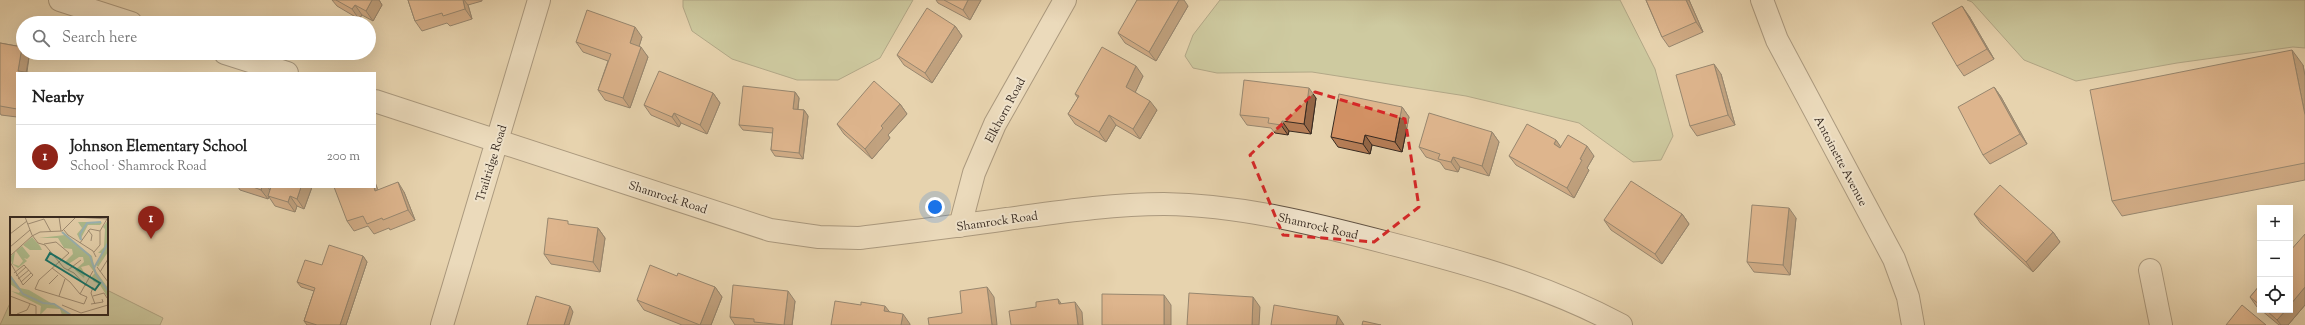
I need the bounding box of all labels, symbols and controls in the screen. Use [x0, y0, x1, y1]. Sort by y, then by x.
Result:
search box [16, 16, 376, 60]
icon: search [30, 27, 52, 49]
text: Search here [62, 28, 137, 49]
street label: Elkhorn Road [981, 74, 1031, 146]
text: Nearby [32, 86, 84, 110]
street label: Antoinette Avenue [1809, 113, 1872, 210]
street label: Trailridge Road [472, 122, 512, 204]
text: Johnson Elementary School [70, 137, 247, 158]
text: 1 [43, 148, 47, 166]
text: 200 m [327, 148, 360, 166]
text: School · Shamrock Road [70, 158, 207, 176]
street label: Shamrock Road [626, 177, 710, 219]
your location [925, 197, 945, 217]
map controls [2257, 205, 2293, 313]
button: + [2257, 205, 2293, 241]
pin: 1 [138, 206, 164, 239]
street label: Shamrock Road [955, 207, 1039, 237]
street label: Shamrock Road [1276, 209, 1360, 245]
inset map [10, 217, 108, 315]
button: − [2257, 241, 2293, 277]
button: locate [2257, 277, 2293, 313]

